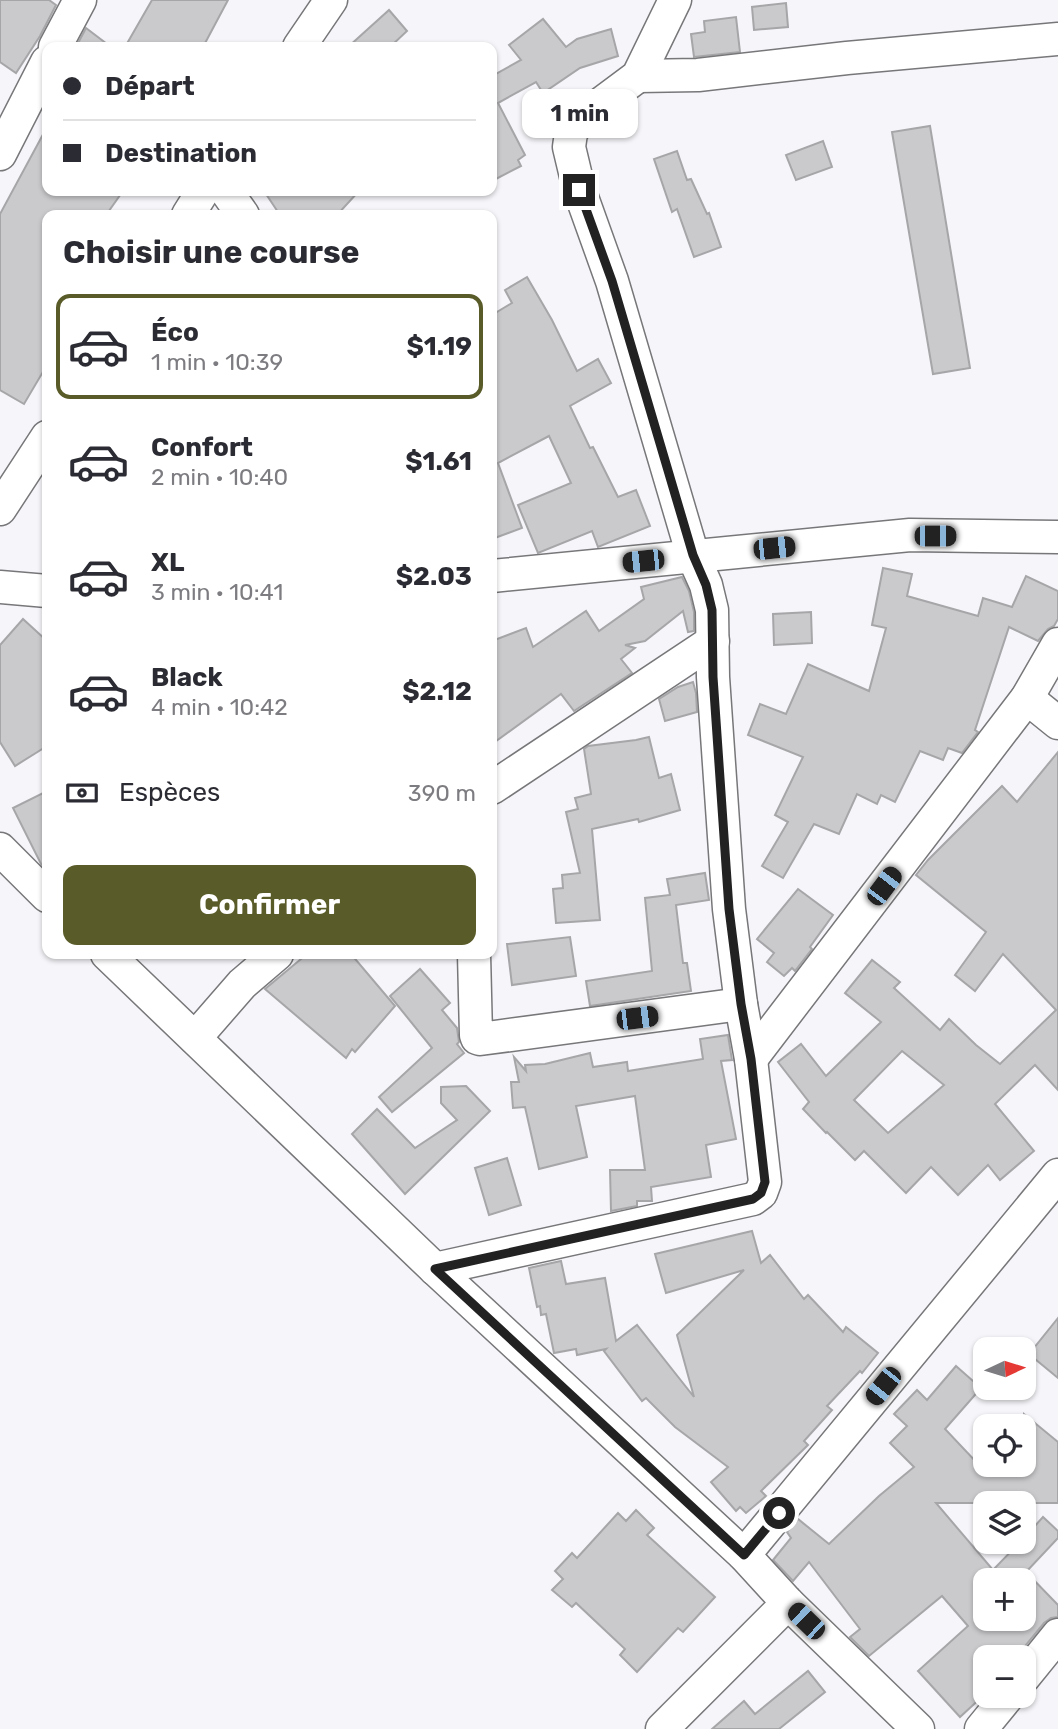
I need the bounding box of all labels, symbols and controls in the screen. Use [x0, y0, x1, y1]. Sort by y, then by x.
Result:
text: Départ [105, 71, 195, 102]
callout: 1 min [521, 88, 637, 138]
text: 1 min [551, 99, 609, 127]
text: Destination [105, 138, 257, 169]
route end [563, 174, 595, 206]
text: Choisir une course [63, 233, 360, 271]
icon: car [67, 315, 130, 378]
text: Éco [151, 317, 199, 348]
text: $1.19 [406, 331, 472, 362]
text: 1 min · 10:39 [151, 348, 283, 376]
icon: car [67, 430, 130, 493]
text: Confort [151, 432, 253, 463]
text: $1.61 [405, 446, 472, 477]
text: 2 min · 10:40 [151, 463, 288, 491]
car [915, 526, 957, 547]
car [753, 535, 796, 561]
icon: car [67, 545, 130, 608]
text: XL [151, 547, 184, 578]
car [622, 548, 665, 574]
text: $2.03 [396, 561, 472, 592]
text: 3 min · 10:41 [151, 578, 283, 606]
icon: car [67, 660, 130, 723]
text: Black [151, 662, 223, 693]
text: $2.12 [402, 676, 472, 707]
text: 4 min · 10:42 [151, 693, 288, 721]
icon: cash [63, 774, 101, 812]
text: Espèces [119, 777, 220, 808]
text: 390 m [408, 779, 476, 807]
car [863, 863, 906, 909]
button: Confirmer [63, 865, 476, 945]
car [615, 1005, 660, 1031]
north arrow [973, 1337, 1036, 1400]
map controls [973, 1337, 1036, 1708]
car [862, 1363, 905, 1409]
button: locate [973, 1414, 1036, 1477]
button: layers [973, 1491, 1036, 1554]
route start [763, 1497, 795, 1529]
button: + [973, 1568, 1036, 1631]
car [784, 1599, 829, 1643]
button: − [973, 1645, 1036, 1708]

